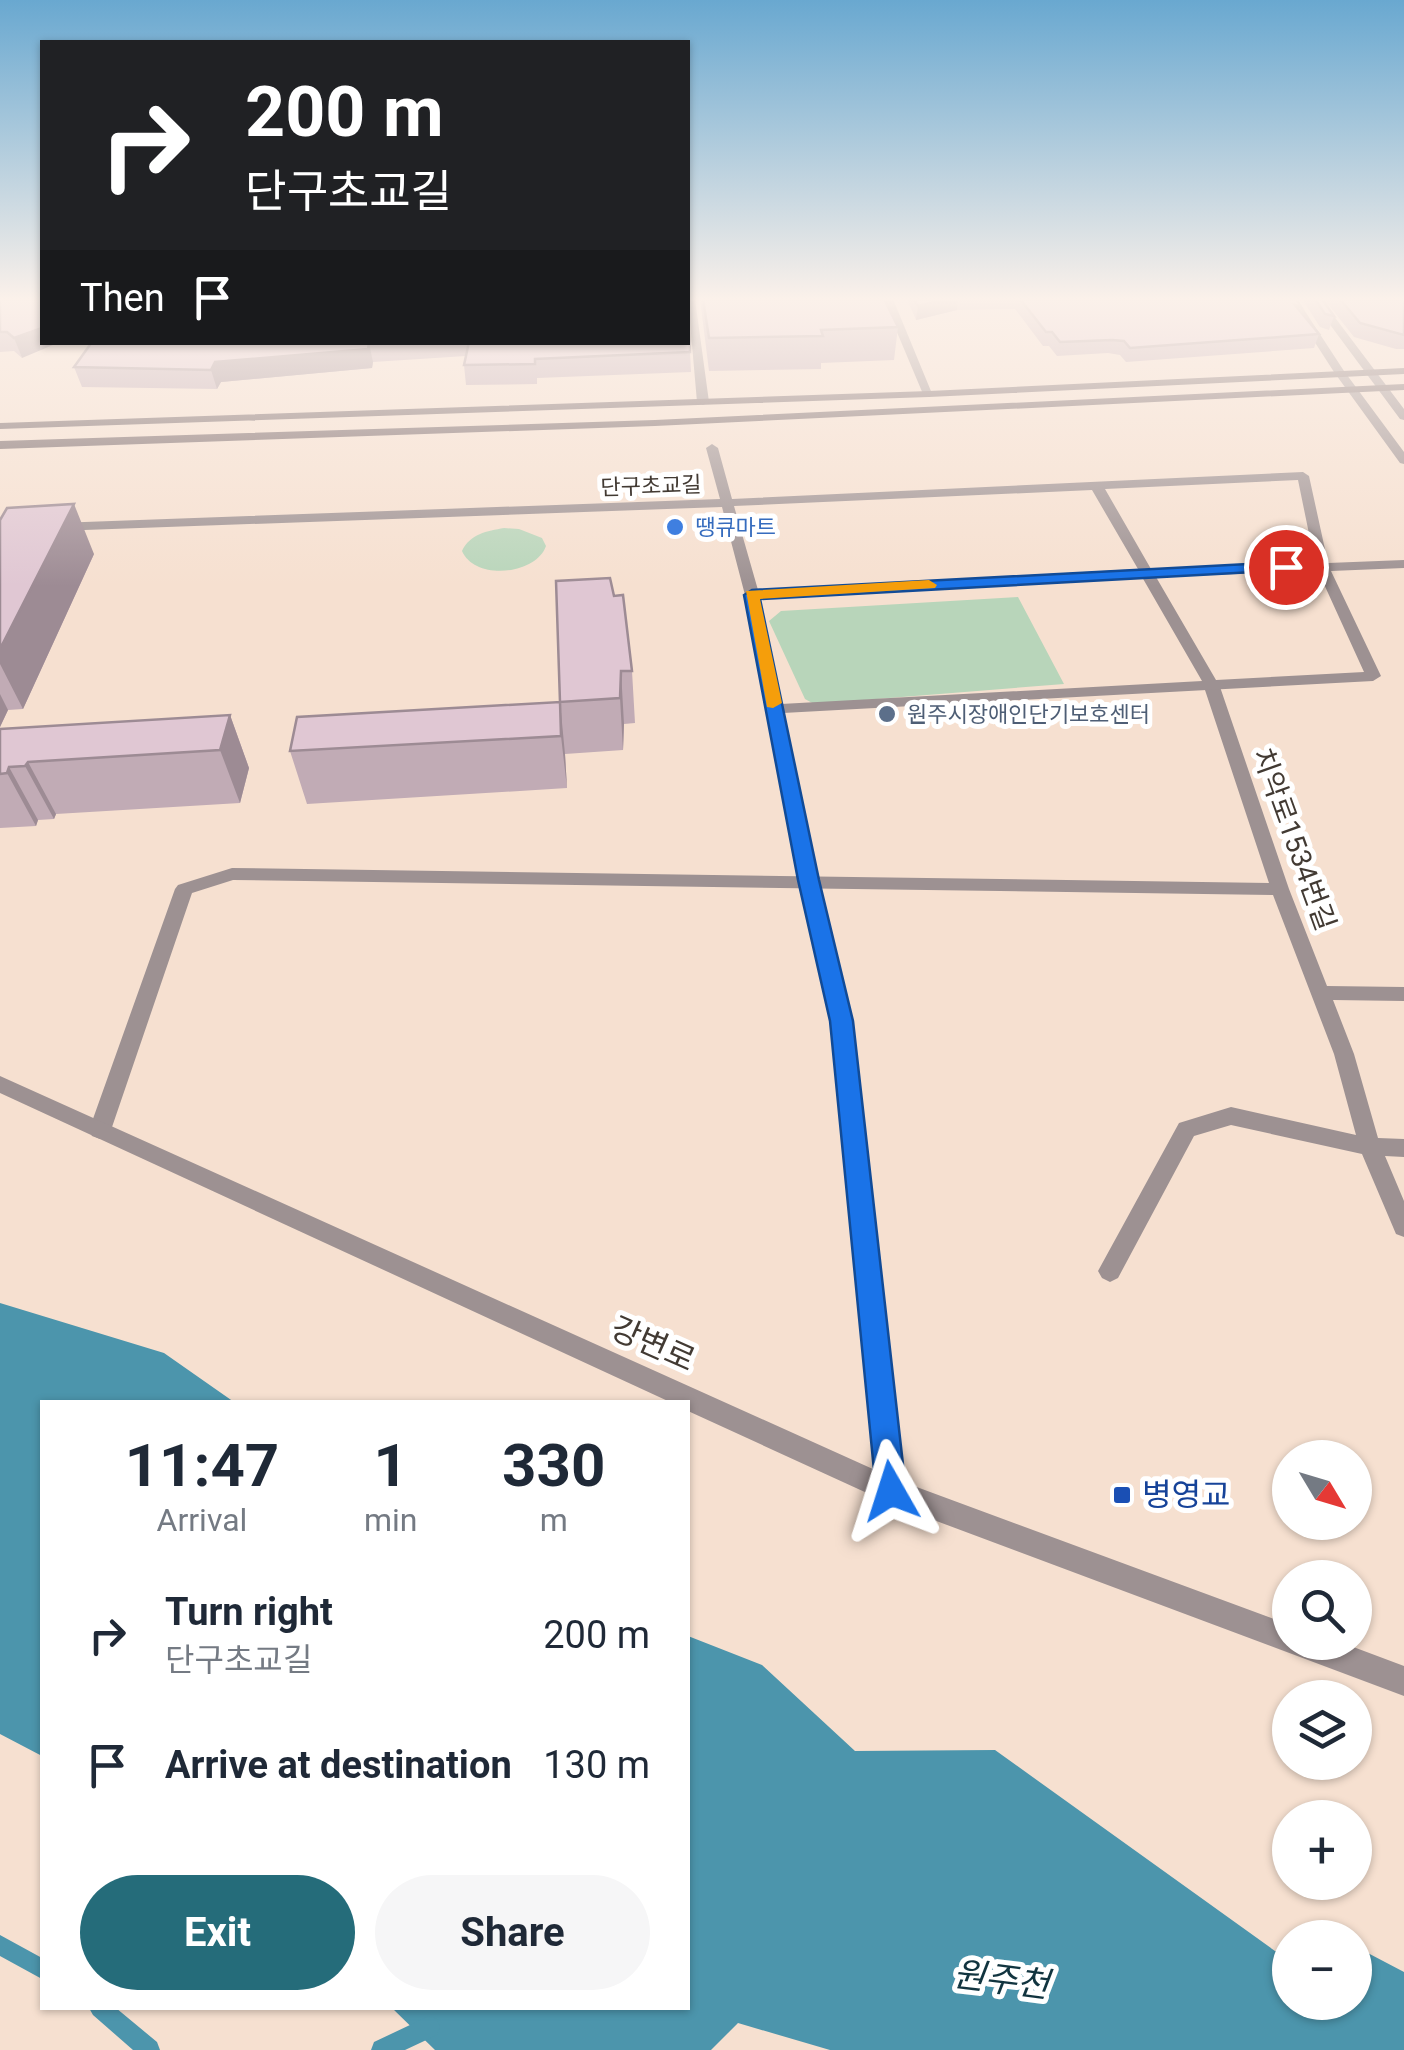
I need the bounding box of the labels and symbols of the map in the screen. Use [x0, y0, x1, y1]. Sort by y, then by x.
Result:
street label: 단구초교길 [600, 472, 702, 500]
place label: 땡큐마트 [695, 515, 776, 540]
marker: 땡큐마트 [664, 516, 686, 538]
pin [1244, 525, 1329, 610]
place label: 원주시장애인단기보호센터 [907, 702, 1150, 727]
marker: 원주시장애인단기보호센터 [876, 703, 898, 725]
street label: 치악로1534번길 [1246, 743, 1342, 935]
street label: 강변로 [605, 1309, 701, 1379]
position arrow [839, 1439, 943, 1543]
north arrow [1272, 1440, 1372, 1540]
place label: 병영교 [1142, 1476, 1230, 1514]
marker: 병영교 [1111, 1484, 1133, 1506]
water label: 원주천 [951, 1954, 1055, 2007]

